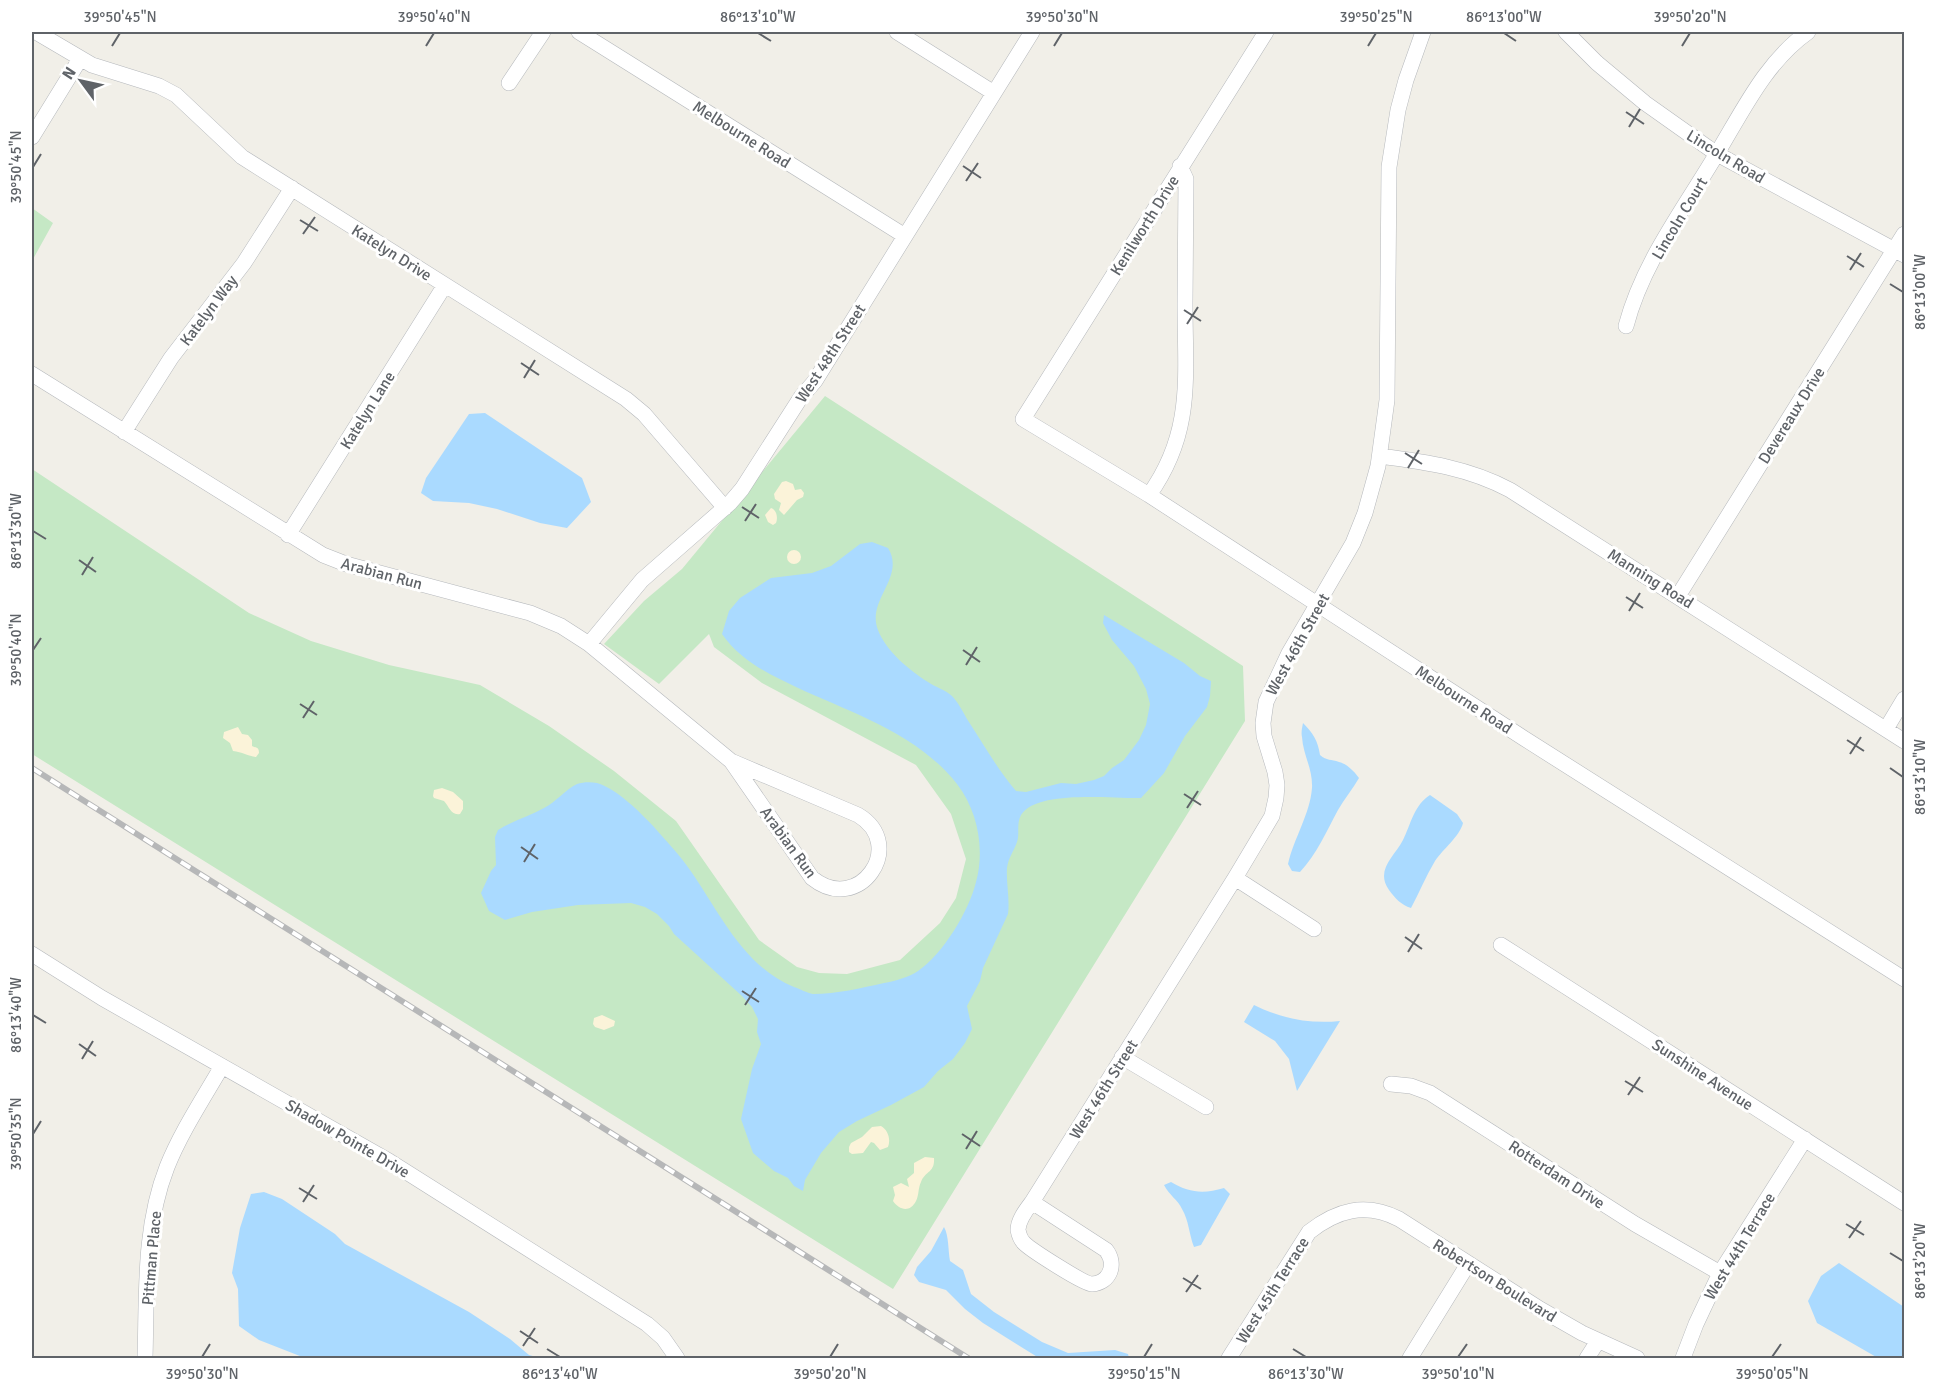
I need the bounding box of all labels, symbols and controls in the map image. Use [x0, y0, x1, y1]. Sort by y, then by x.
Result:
text: 39°50'45"N [83, 8, 157, 26]
text: 39°50'40"N [397, 8, 471, 26]
text: 86°13'10"W [720, 8, 796, 26]
text: 39°50'30"N [1025, 8, 1099, 26]
text: 39°50'25"N [1339, 8, 1413, 26]
text: 86°13'00"W [1466, 8, 1542, 26]
text: 39°50'20"N [1653, 8, 1727, 26]
north arrow [51, 51, 111, 111]
text: N [58, 63, 81, 83]
street label: Melbourne Road [689, 97, 794, 173]
street label: Lincoln Road [1683, 126, 1768, 188]
text: 39°50'45"N [7, 130, 25, 204]
street label: Kenilworth Drive [1106, 172, 1184, 279]
street label: Lincoln Court [1648, 173, 1712, 263]
street label: Katelyn Drive [348, 220, 435, 285]
text: 86°13'00"W [1911, 254, 1929, 330]
street label: Katelyn Way [176, 271, 242, 350]
street label: West 48th Street [791, 300, 870, 407]
street label: Devereaux Drive [1754, 363, 1830, 468]
street label: Katelyn Lane [336, 368, 400, 453]
text: 86°13'30"W [7, 493, 25, 569]
street label: Manning Road [1604, 544, 1697, 613]
street label: Arabian Run [339, 553, 425, 594]
street label: West 46th Street [1262, 589, 1334, 699]
text: 39°50'40"N [7, 613, 25, 687]
street label: Melbourne Road [1411, 661, 1516, 739]
text: 86°13'10"W [1911, 739, 1929, 815]
street label: Arabian Run [756, 803, 821, 882]
text: 86°13'40"W [7, 977, 25, 1053]
street label: Sunshine Avenue [1648, 1035, 1757, 1115]
street label: West 46th Street [1065, 1036, 1143, 1143]
street label: Shadow Pointe Drive [282, 1095, 413, 1183]
text: 39°50'35"N [7, 1097, 25, 1171]
street label: Rotterdam Drive [1504, 1136, 1608, 1213]
street label: West 44th Terrace [1700, 1189, 1780, 1304]
street label: Pittman Place [138, 1210, 166, 1306]
text: 86°13'20"W [1911, 1223, 1929, 1299]
street label: West 45th Terrace [1232, 1234, 1314, 1348]
street label: Robertson Boulevard [1429, 1235, 1560, 1327]
text: 39°50'30"N [165, 1365, 239, 1383]
text: 86°13'40"W [522, 1365, 598, 1383]
text: 39°50'20"N [793, 1365, 867, 1383]
text: 39°50'15"N [1107, 1365, 1181, 1383]
text: 86°13'30"W [1268, 1365, 1344, 1383]
text: 39°50'10"N [1421, 1365, 1495, 1383]
text: 39°50'05"N [1735, 1365, 1809, 1383]

